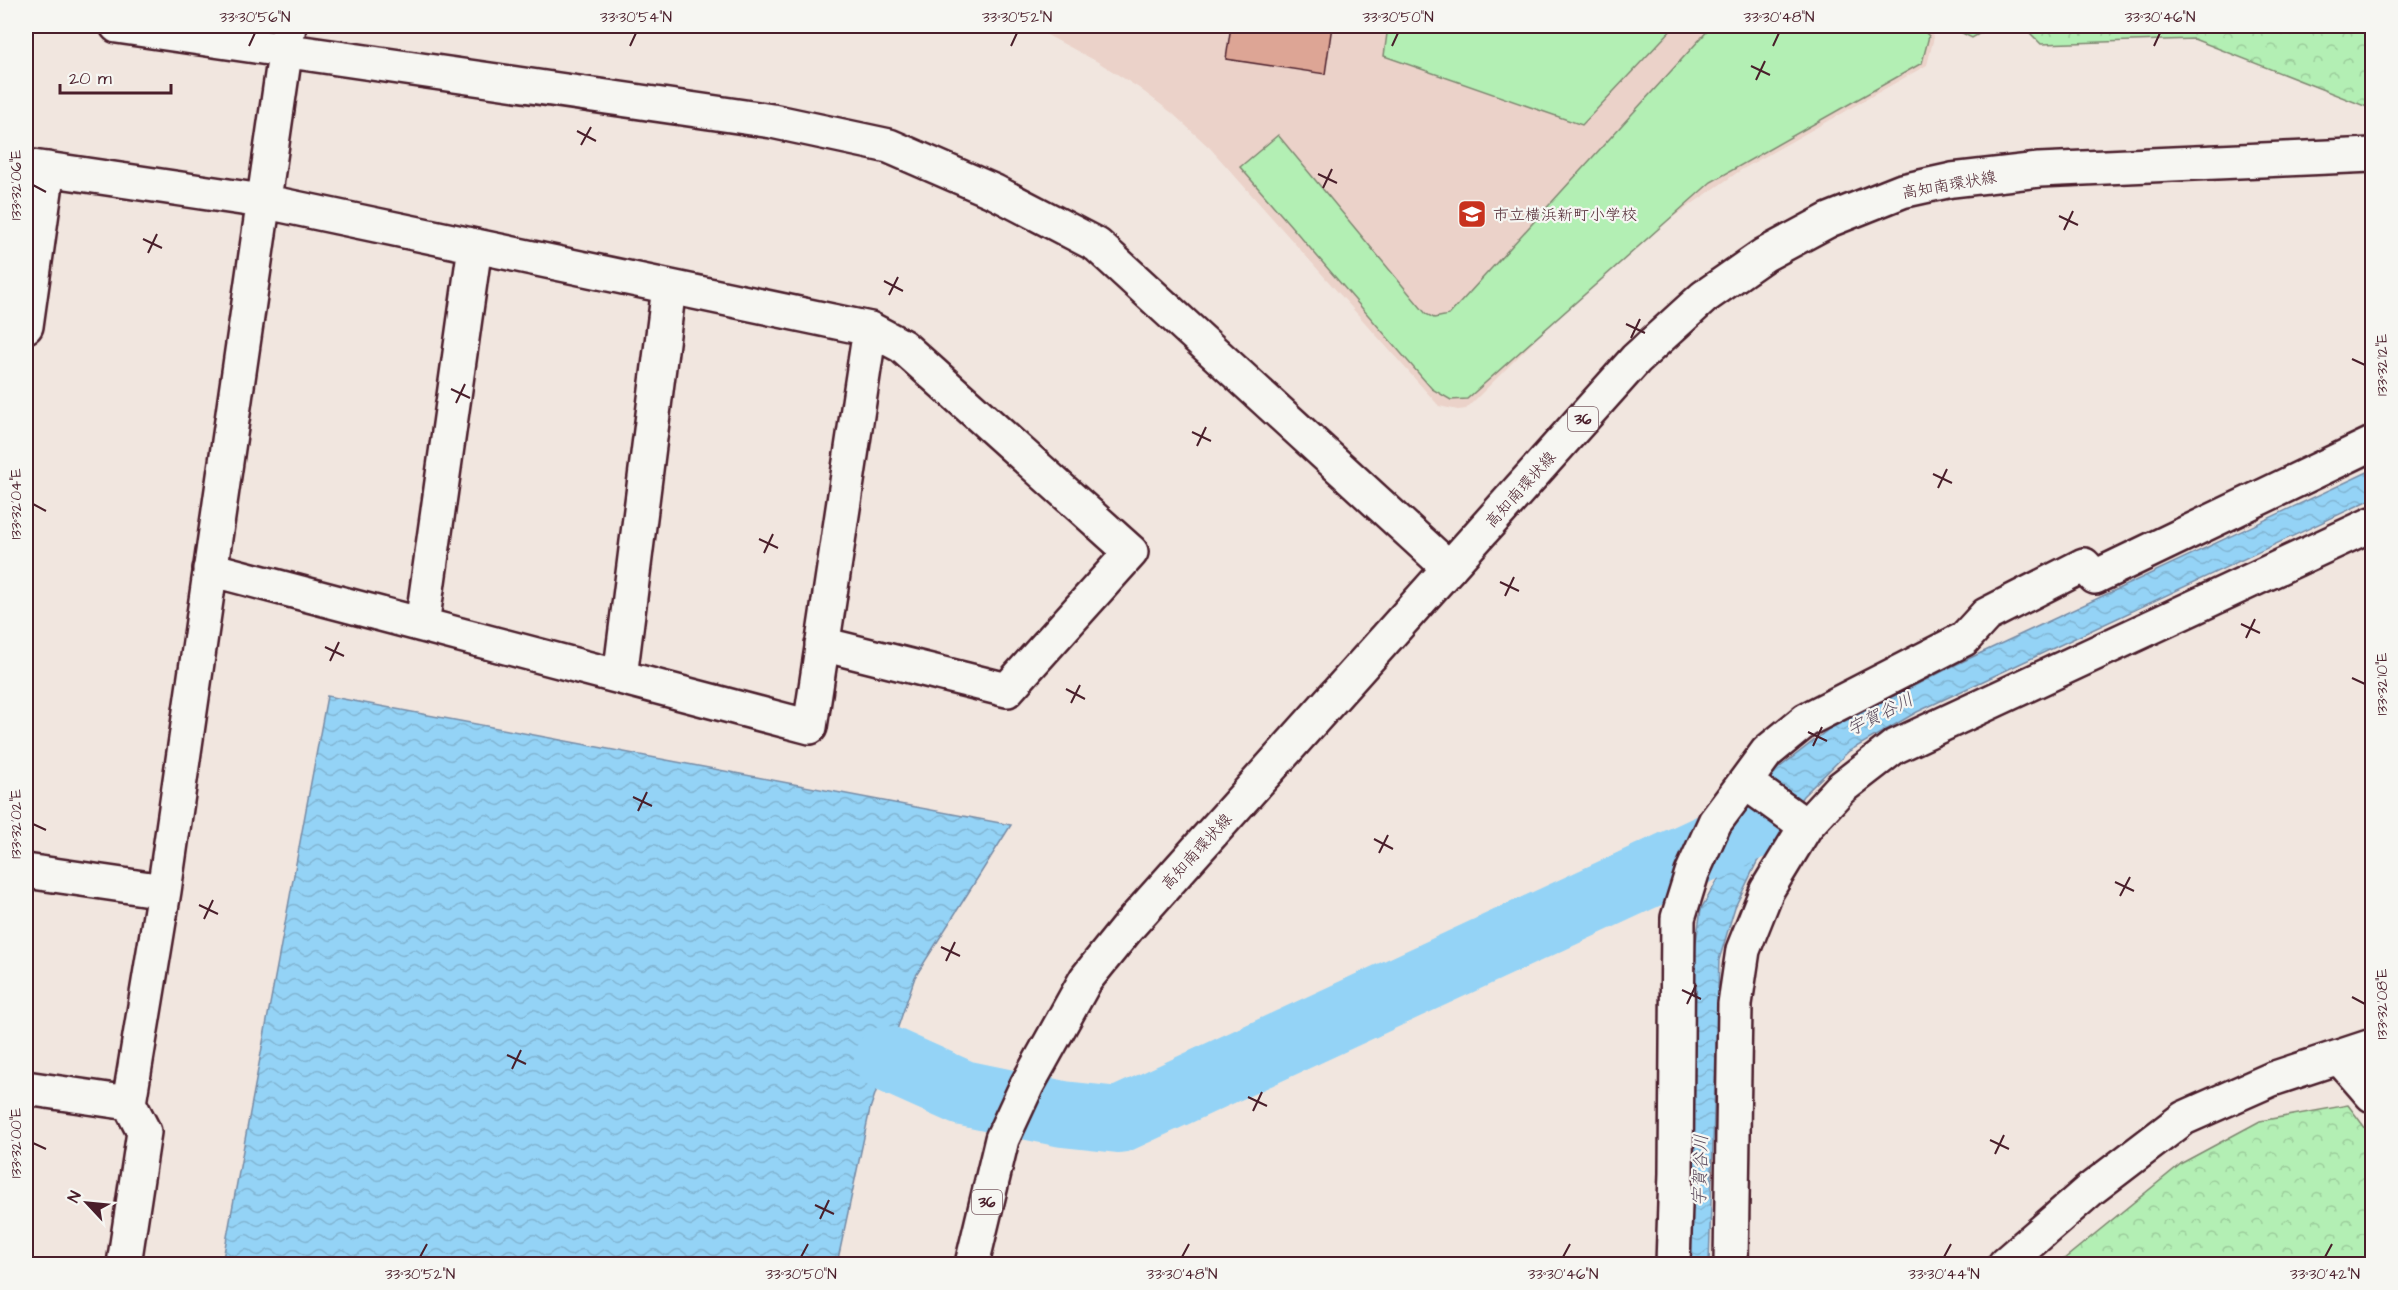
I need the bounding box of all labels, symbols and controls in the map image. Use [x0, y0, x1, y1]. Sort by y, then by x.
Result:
text: 33°30'56"N [219, 7, 291, 28]
text: 33°30'54"N [600, 7, 672, 28]
text: 33°30'52"N [982, 7, 1052, 28]
text: 33°30'50"N [1362, 7, 1434, 28]
text: 33°30'48"N [1744, 7, 1814, 28]
text: 33°30'46"N [2125, 7, 2195, 28]
scale bar [60, 57, 171, 95]
text: 20 m [69, 66, 112, 91]
text: 133°32'06"E [6, 150, 27, 220]
street label: 高知南環状線 [1900, 166, 1998, 204]
school or university icon: 市立横浜新町小学校 [1456, 198, 1488, 230]
place label: 市立横浜新町小学校 [1493, 204, 1637, 226]
text: 133°32'12"E [2372, 334, 2393, 396]
road number: 36 [1568, 407, 1598, 431]
street label: 高知南環状線 [1480, 447, 1561, 533]
text: 133°32'04"E [6, 468, 27, 540]
text: 133°32'10"E [2372, 652, 2393, 715]
water label: 宇賀谷川 [1842, 687, 1918, 742]
text: 133°32'02"E [6, 789, 27, 859]
street label: 高知南環状線 [1156, 809, 1237, 895]
text: 133°32'08"E [2372, 969, 2393, 1039]
text: 133°32'00"E [6, 1108, 27, 1178]
water label: 宇賀谷川 [1687, 1134, 1714, 1206]
north arrow [57, 1173, 117, 1233]
text: N [62, 1188, 87, 1206]
road number: 36 [972, 1190, 1002, 1214]
text: 33°30'52"N [385, 1264, 455, 1285]
text: 33°30'50"N [765, 1264, 837, 1285]
text: 33°30'48"N [1147, 1264, 1217, 1285]
text: 33°30'46"N [1528, 1264, 1598, 1285]
text: 33°30'44"N [1908, 1264, 1980, 1285]
text: 33°30'42"N [2290, 1264, 2360, 1285]

